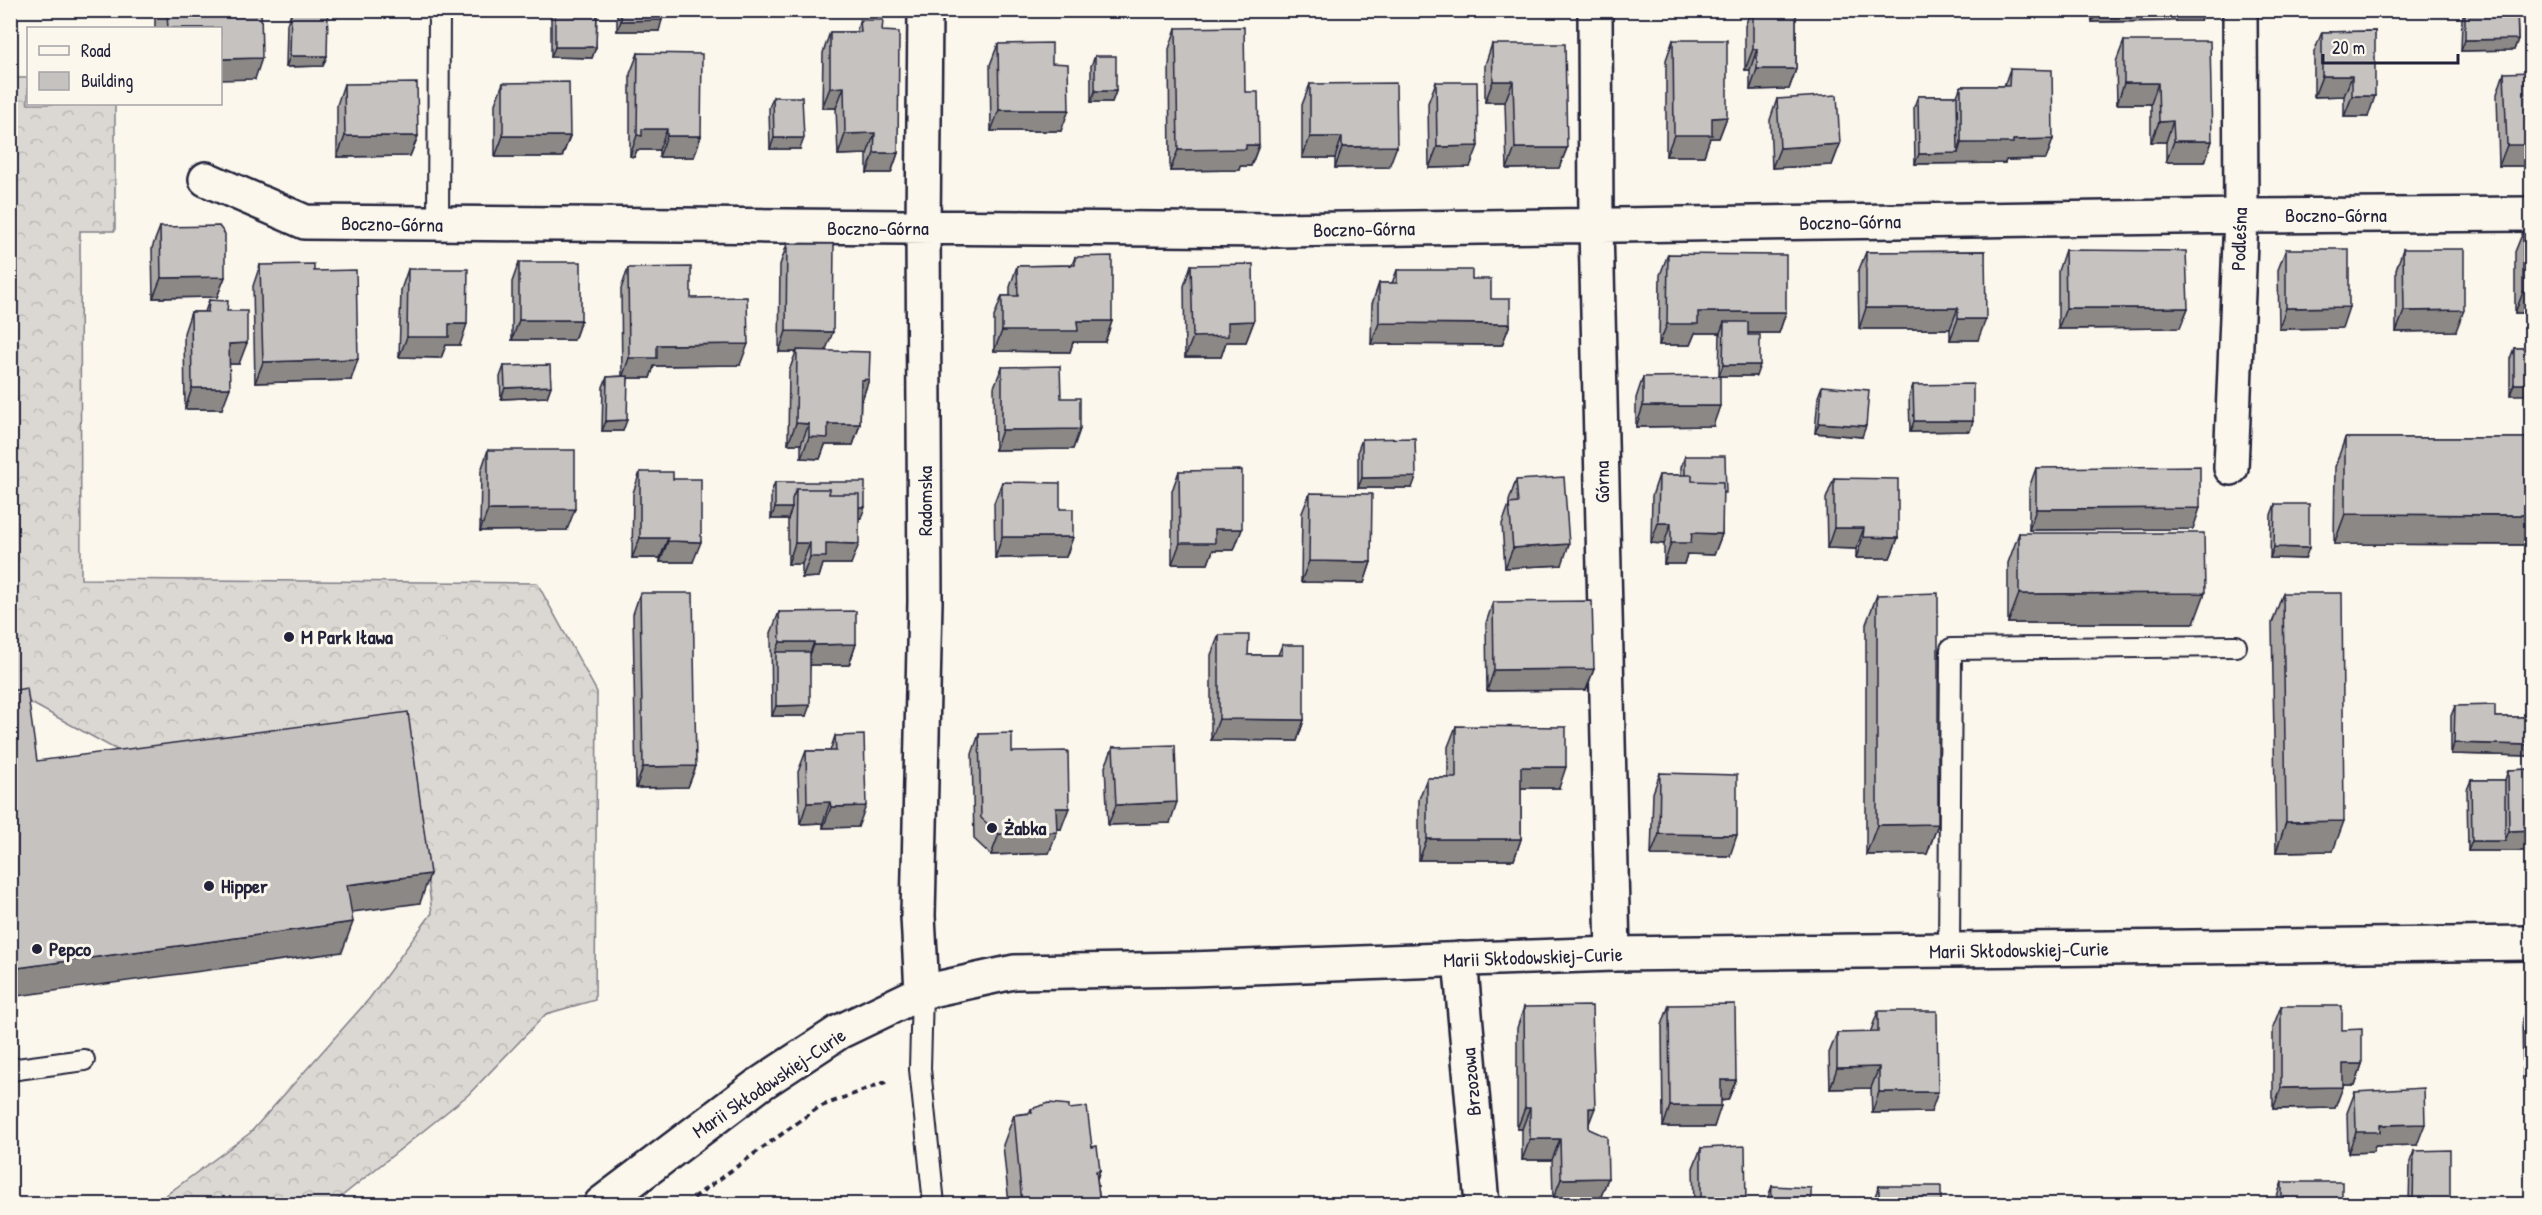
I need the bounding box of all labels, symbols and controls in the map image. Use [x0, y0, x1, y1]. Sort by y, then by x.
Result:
legend [27, 27, 222, 105]
scale bar [2323, 27, 2458, 65]
text: 20 m [2332, 35, 2365, 60]
text: Road [81, 38, 111, 63]
text: Building [81, 68, 133, 93]
street label: Boczno-Górna [2285, 201, 2387, 228]
street label: Boczno-Górna [1799, 207, 1901, 236]
street label: Podleśna [2224, 207, 2253, 271]
street label: Boczno-Górna [341, 209, 443, 238]
street label: Boczno-Górna [827, 214, 929, 241]
street label: Boczno-Górna [1313, 214, 1415, 243]
street label: Górna [1588, 461, 1615, 503]
street label: Radomska [911, 466, 938, 536]
place label: M Park Iława [301, 623, 393, 650]
marker: M Park Iława [282, 630, 296, 644]
place label: Żabka [1004, 814, 1047, 841]
marker: Żabka [985, 821, 999, 835]
place label: Hipper [221, 872, 268, 900]
marker: Hipper [202, 879, 216, 893]
street label: Marii Skłodowskiej-Curie [1929, 934, 2109, 965]
place label: Pepco [49, 935, 91, 963]
street label: Marii Skłodowskiej-Curie [1443, 940, 1623, 973]
marker: Pepco [30, 942, 44, 956]
street label: Marii Skłodowskiej-Curie [687, 1021, 851, 1144]
street label: Brzozowa [1454, 1047, 1487, 1117]

